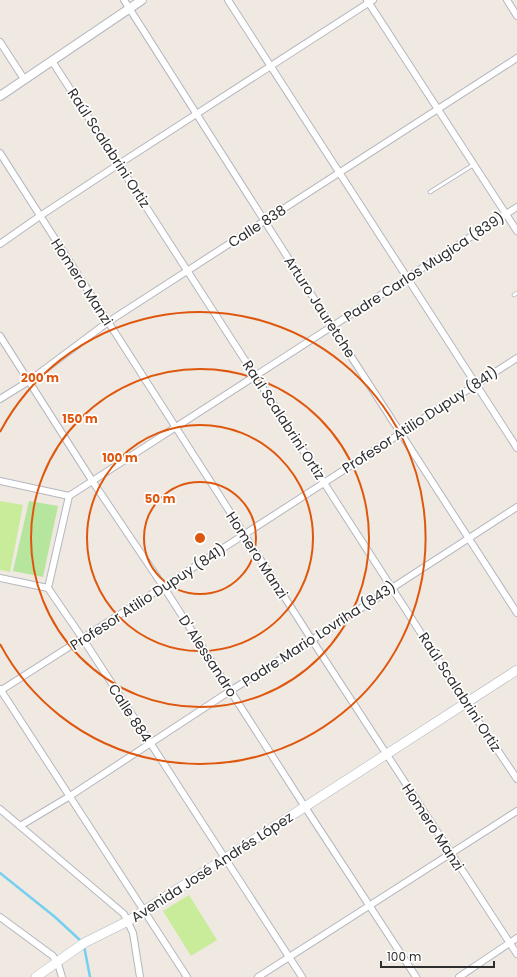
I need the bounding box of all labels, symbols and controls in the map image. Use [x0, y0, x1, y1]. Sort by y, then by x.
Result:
street label: Raúl Scalabrini Ortiz [63, 84, 155, 212]
street label: Calle 838 [224, 200, 290, 252]
street label: Padre Carlos Mugica (839) [340, 207, 508, 327]
street label: Homero Manzi [46, 235, 118, 329]
street label: Arturo Jauretche [280, 252, 361, 362]
street label: Raúl Scalabrini Ortiz [238, 356, 330, 484]
street label: Profesor Atilio Dupuy (841) [338, 362, 502, 478]
text: 200 m [21, 369, 59, 386]
text: 150 m [62, 410, 98, 427]
text: 100 m [102, 449, 138, 466]
text: 50 m [145, 490, 176, 507]
street label: Homero Manzi [221, 508, 293, 602]
centre of rings [193, 531, 207, 545]
street label: Profesor Atilio Dupuy (841) [66, 539, 230, 655]
street label: Padre Mario Lovriha (843) [238, 577, 400, 691]
street label: D' Alessandro [174, 611, 242, 701]
street label: Raúl Scalabrini Ortiz [414, 628, 506, 756]
street label: Calle 884 [104, 680, 156, 746]
street label: Homero Manzi [397, 780, 469, 874]
street label: Avenida José Andrés López [127, 807, 297, 927]
scale bar [381, 943, 494, 969]
text: 100 m [387, 948, 421, 965]

